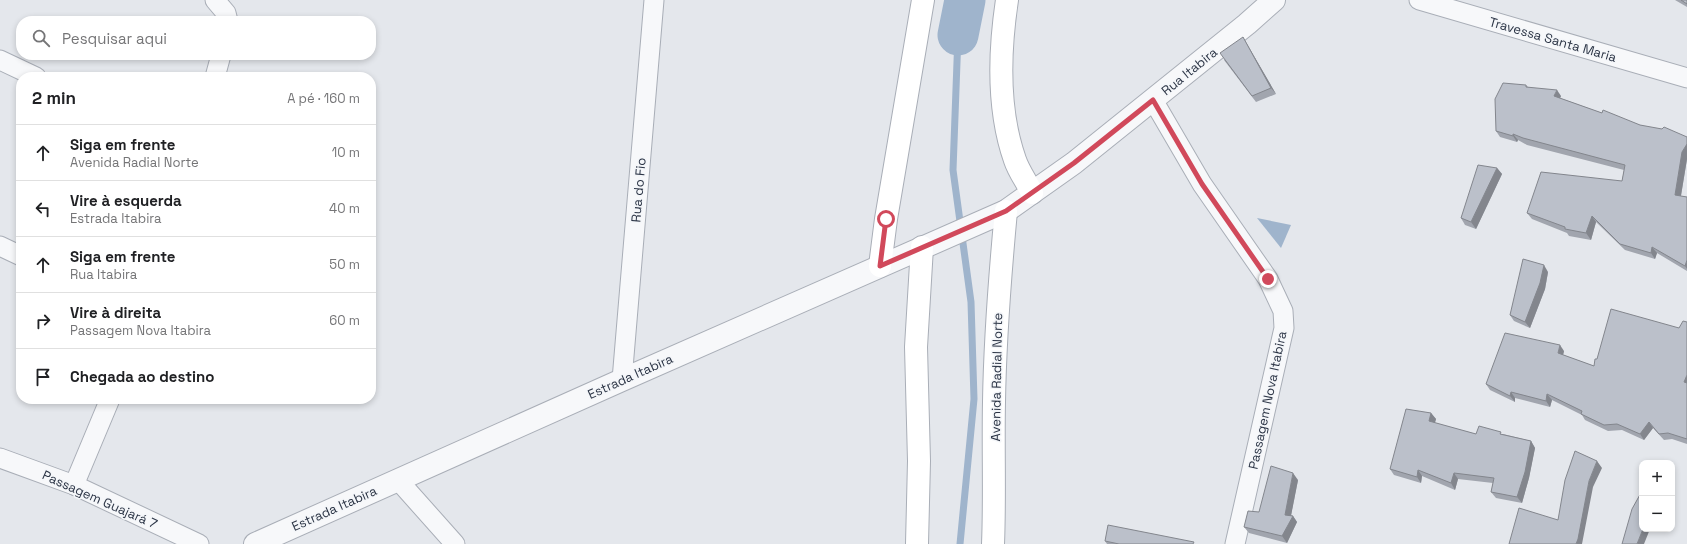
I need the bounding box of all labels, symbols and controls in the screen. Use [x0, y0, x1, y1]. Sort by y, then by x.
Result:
street label: Travessa Santa Maria [1487, 13, 1619, 66]
search box [16, 16, 376, 60]
icon: search [30, 27, 52, 49]
text: Pesquisar aqui [62, 29, 167, 48]
street label: Rua Itabira [1158, 43, 1221, 99]
text: 2 min [32, 87, 76, 109]
text: A pé · 160 m [287, 90, 360, 107]
text: Siga em frente [70, 135, 176, 154]
icon: ahead [32, 142, 54, 164]
text: 10 m [332, 144, 360, 161]
text: Avenida Radial Norte [70, 154, 199, 171]
street label: Rua do Fio [627, 157, 650, 223]
text: Vire à esquerda [70, 191, 182, 210]
icon: left [32, 198, 54, 220]
text: 40 m [329, 200, 360, 217]
text: Estrada Itabira [70, 210, 161, 227]
route start [877, 210, 895, 228]
text: Siga em frente [70, 247, 176, 266]
icon: ahead [32, 254, 54, 276]
text: 50 m [329, 256, 360, 273]
text: Rua Itabira [70, 266, 137, 283]
route end [1259, 270, 1277, 288]
text: Vire à direita [70, 303, 161, 322]
icon: right [32, 310, 54, 332]
text: 60 m [329, 312, 360, 329]
street label: Avenida Radial Norte [987, 312, 1006, 442]
text: Passagem Nova Itabira [70, 322, 211, 339]
street label: Passagem Nova Itabira [1245, 329, 1291, 471]
street label: Estrada Itabira [585, 350, 676, 403]
icon: arrive [32, 366, 54, 388]
text: Chegada ao destino [70, 367, 214, 386]
map controls [1639, 460, 1675, 532]
button: + [1639, 460, 1675, 496]
street label: Passagem Guajará 7 [40, 466, 160, 532]
street label: Estrada Itabira [289, 482, 380, 535]
button: − [1639, 496, 1675, 532]

